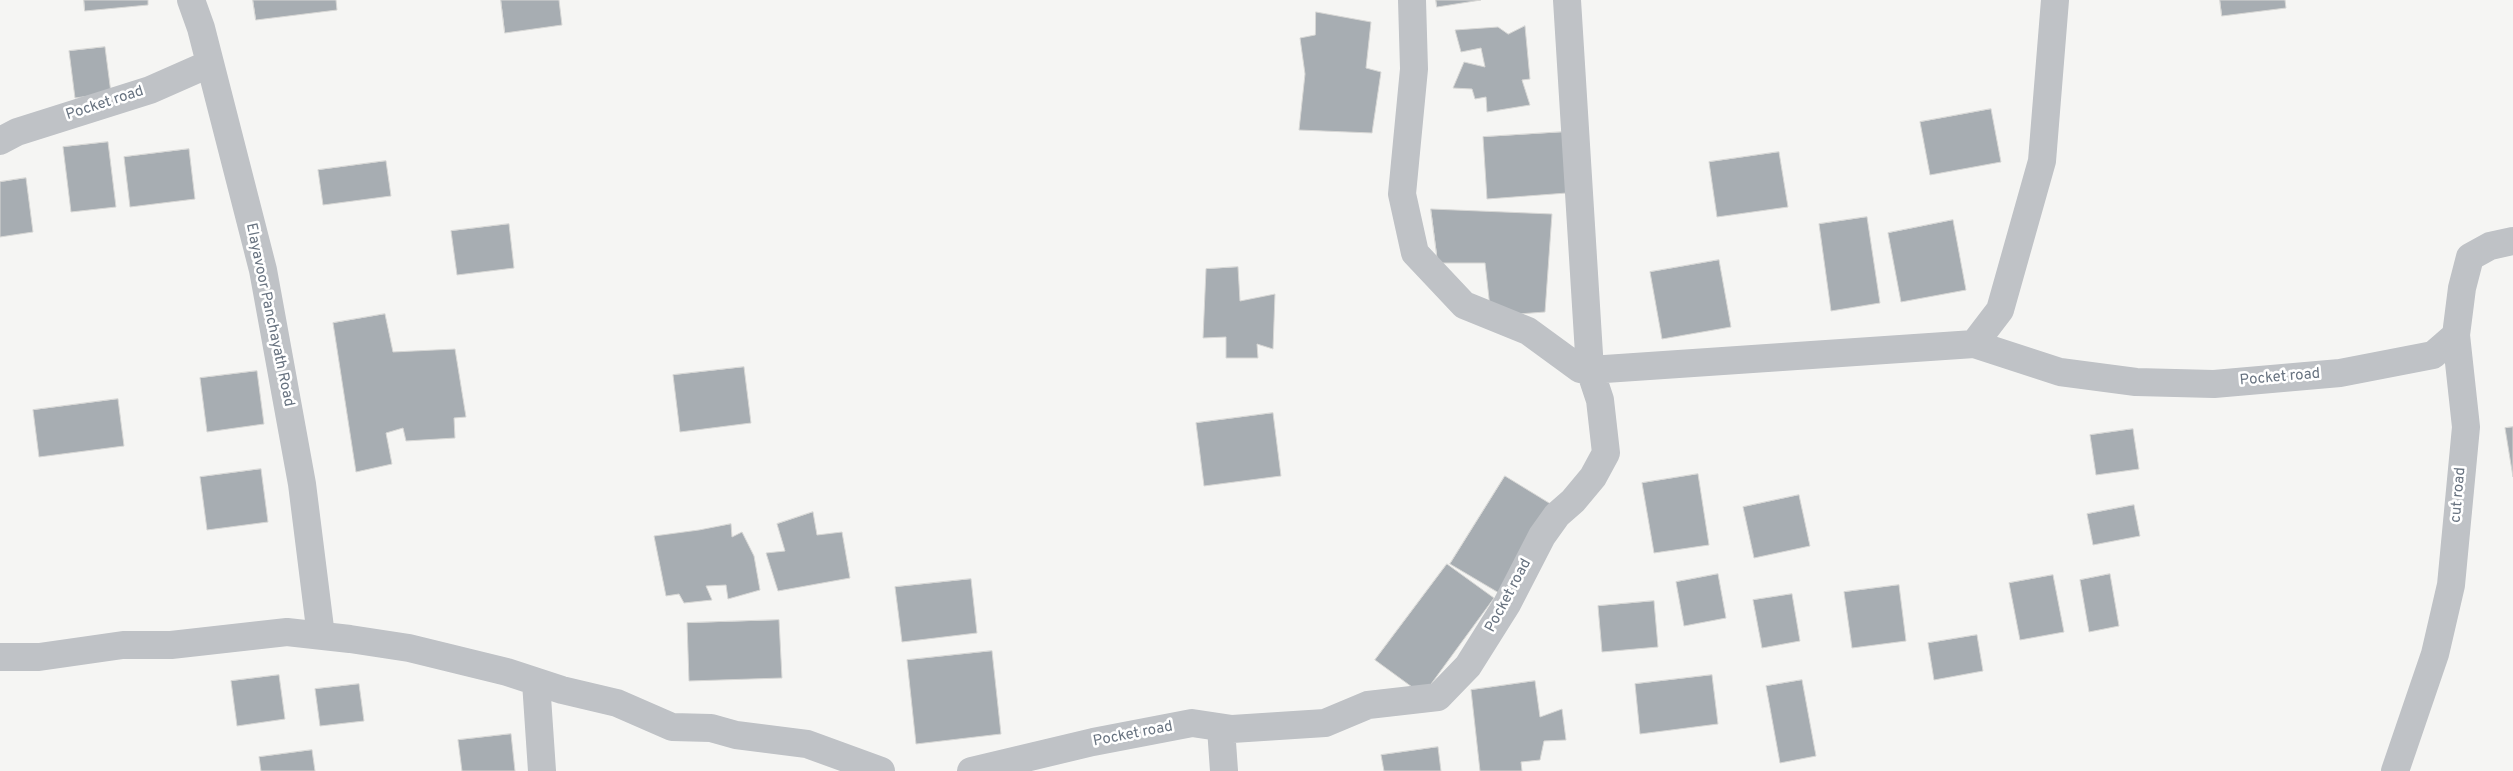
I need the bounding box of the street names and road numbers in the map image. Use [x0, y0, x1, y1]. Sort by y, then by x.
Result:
street label: Pocket road [64, 83, 146, 125]
street label: Elayavoor Panchayath Road [241, 222, 297, 408]
street label: Pocket road [2239, 366, 2321, 390]
street label: cut road [2448, 467, 2470, 523]
street label: Pocket road [1482, 556, 1536, 636]
street label: Pocket road [1092, 718, 1174, 752]

